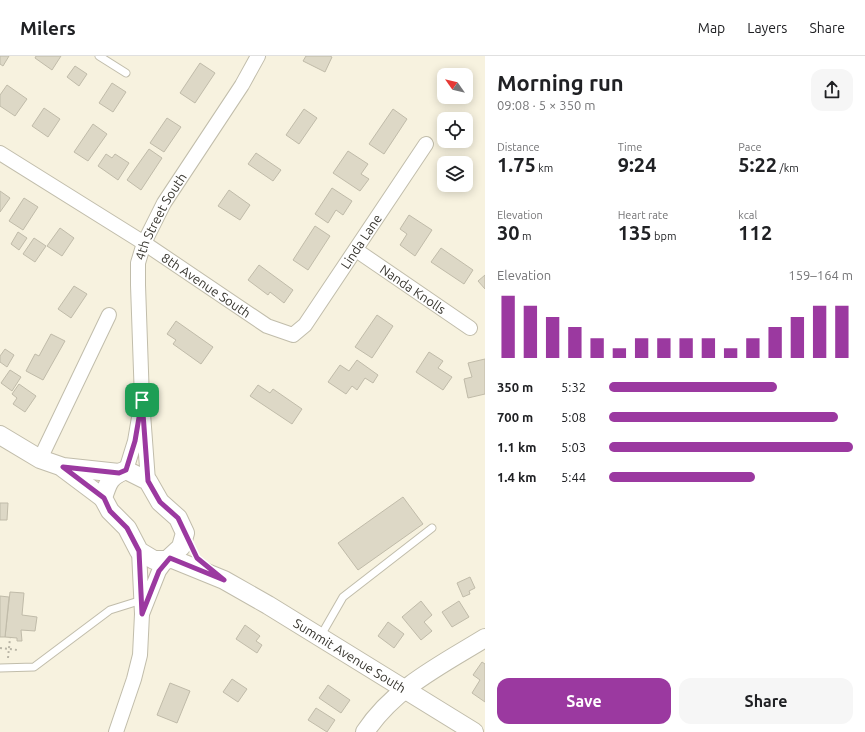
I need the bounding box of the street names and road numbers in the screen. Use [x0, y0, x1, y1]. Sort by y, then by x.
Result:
street label: 4th Street South [132, 170, 189, 262]
street label: Linda Lane [338, 211, 384, 271]
street label: 8th Avenue South [159, 250, 253, 320]
street label: Nanda Knolls [378, 262, 449, 316]
street label: Summit Avenue South [291, 616, 408, 695]

